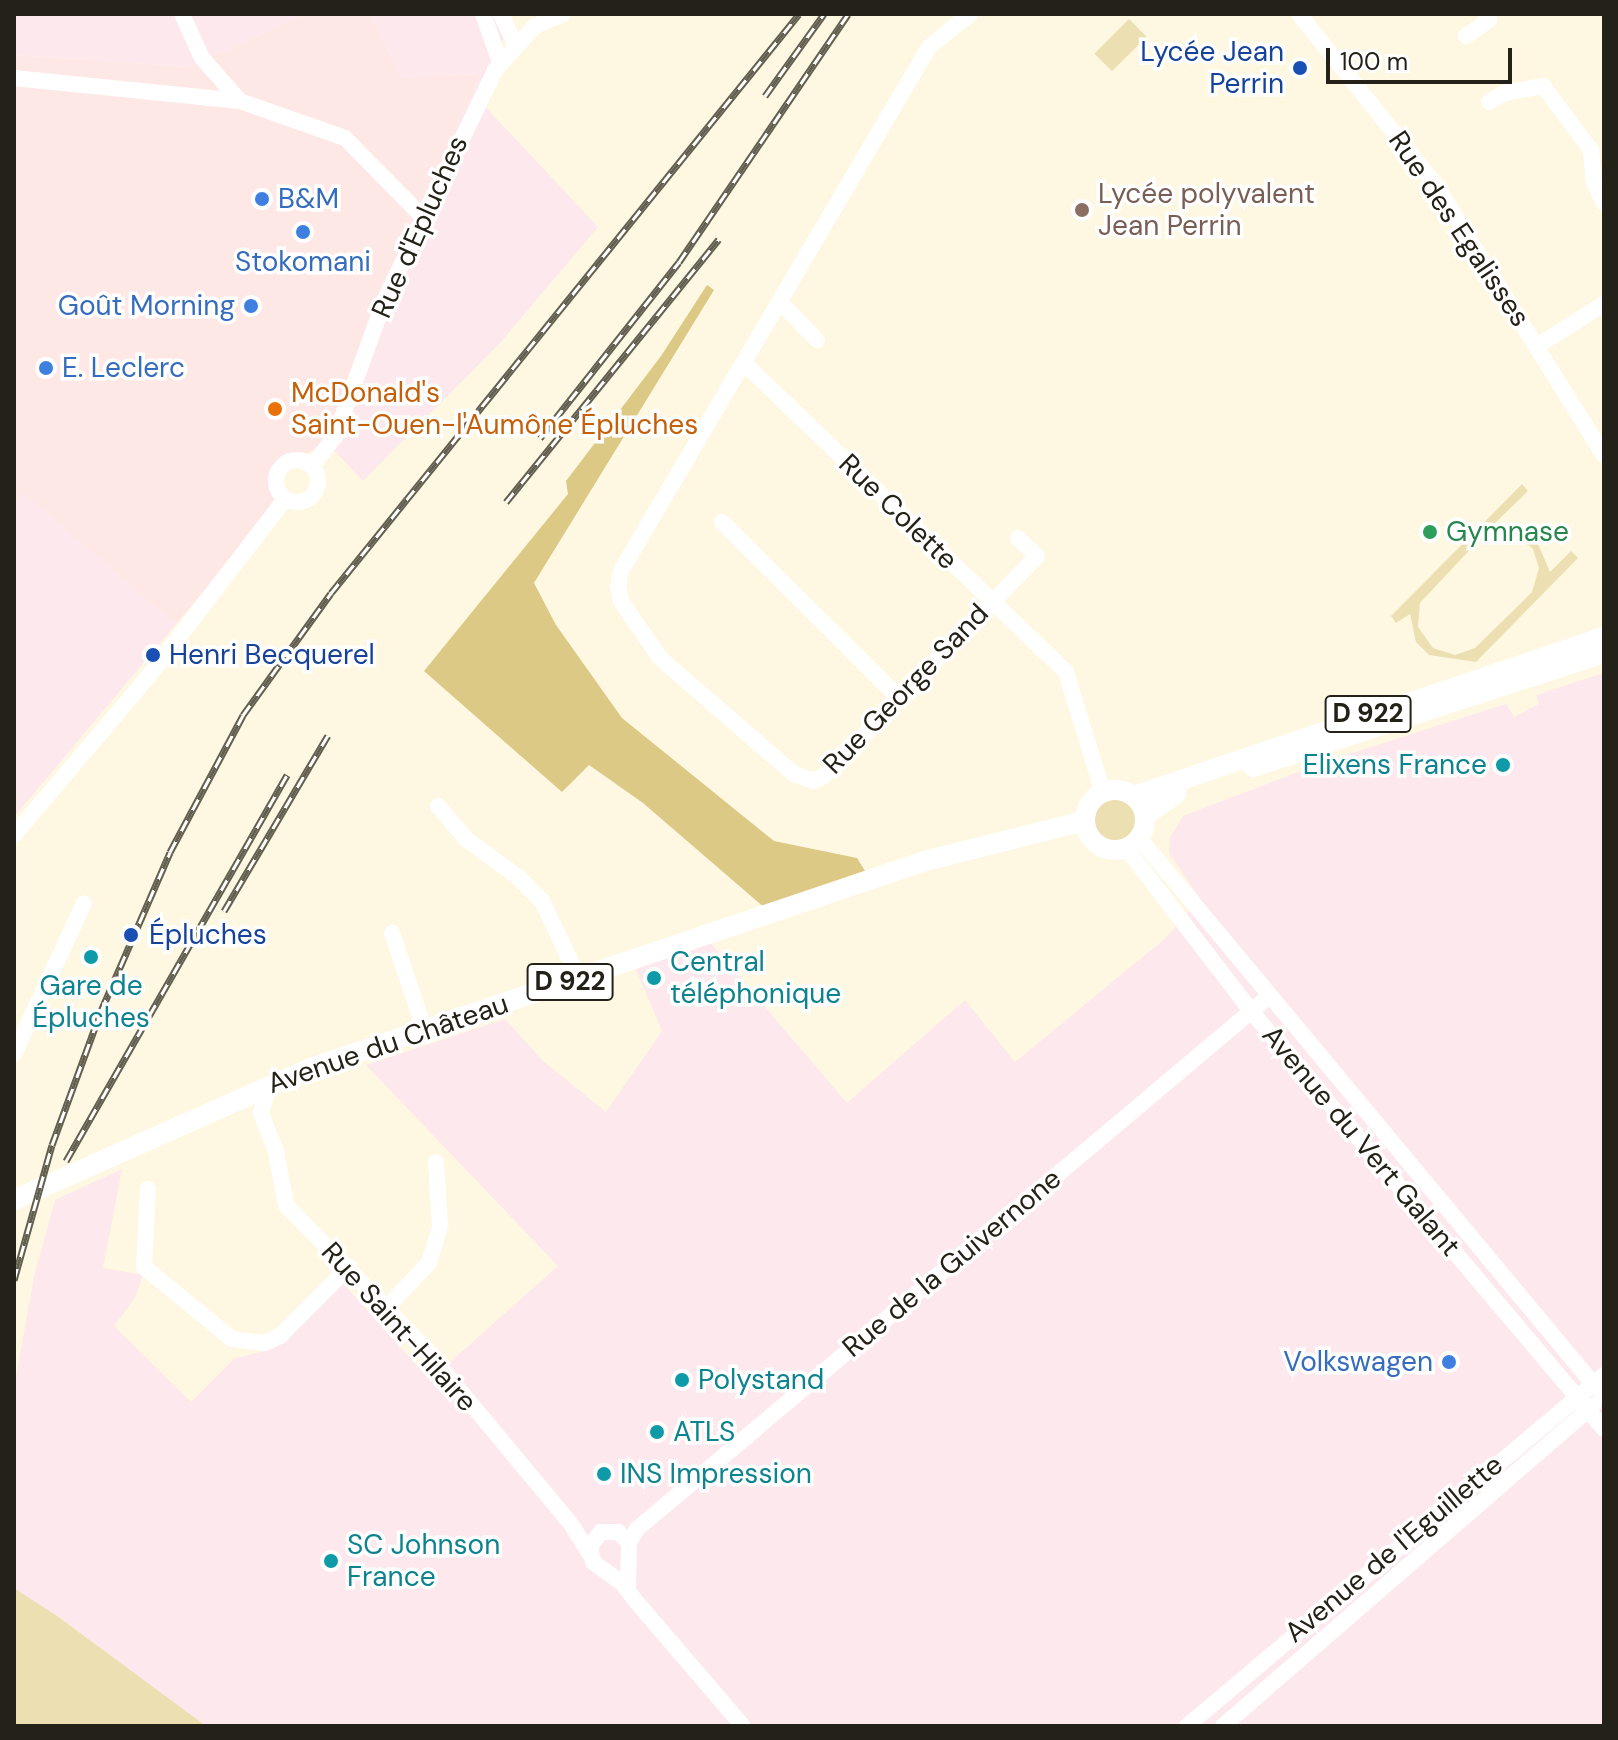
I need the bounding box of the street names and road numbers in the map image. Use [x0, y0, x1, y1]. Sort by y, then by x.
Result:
street label: Rue des Egalisses [1381, 125, 1537, 333]
street label: Rue d'Epluches [365, 131, 475, 323]
street label: Rue Colette [832, 447, 964, 577]
street label: Rue George Sand [816, 597, 996, 781]
road number: D 922 [1324, 692, 1412, 736]
road number: D 922 [526, 960, 614, 1004]
street label: Avenue du Château [263, 987, 513, 1101]
street label: Avenue du Vert Galant [1255, 1019, 1467, 1263]
street label: Rue de la Guivernone [836, 1162, 1068, 1364]
street label: Rue Saint-Hilaire [314, 1235, 484, 1419]
street label: Avenue de l'Eguillette [1278, 1448, 1510, 1650]

